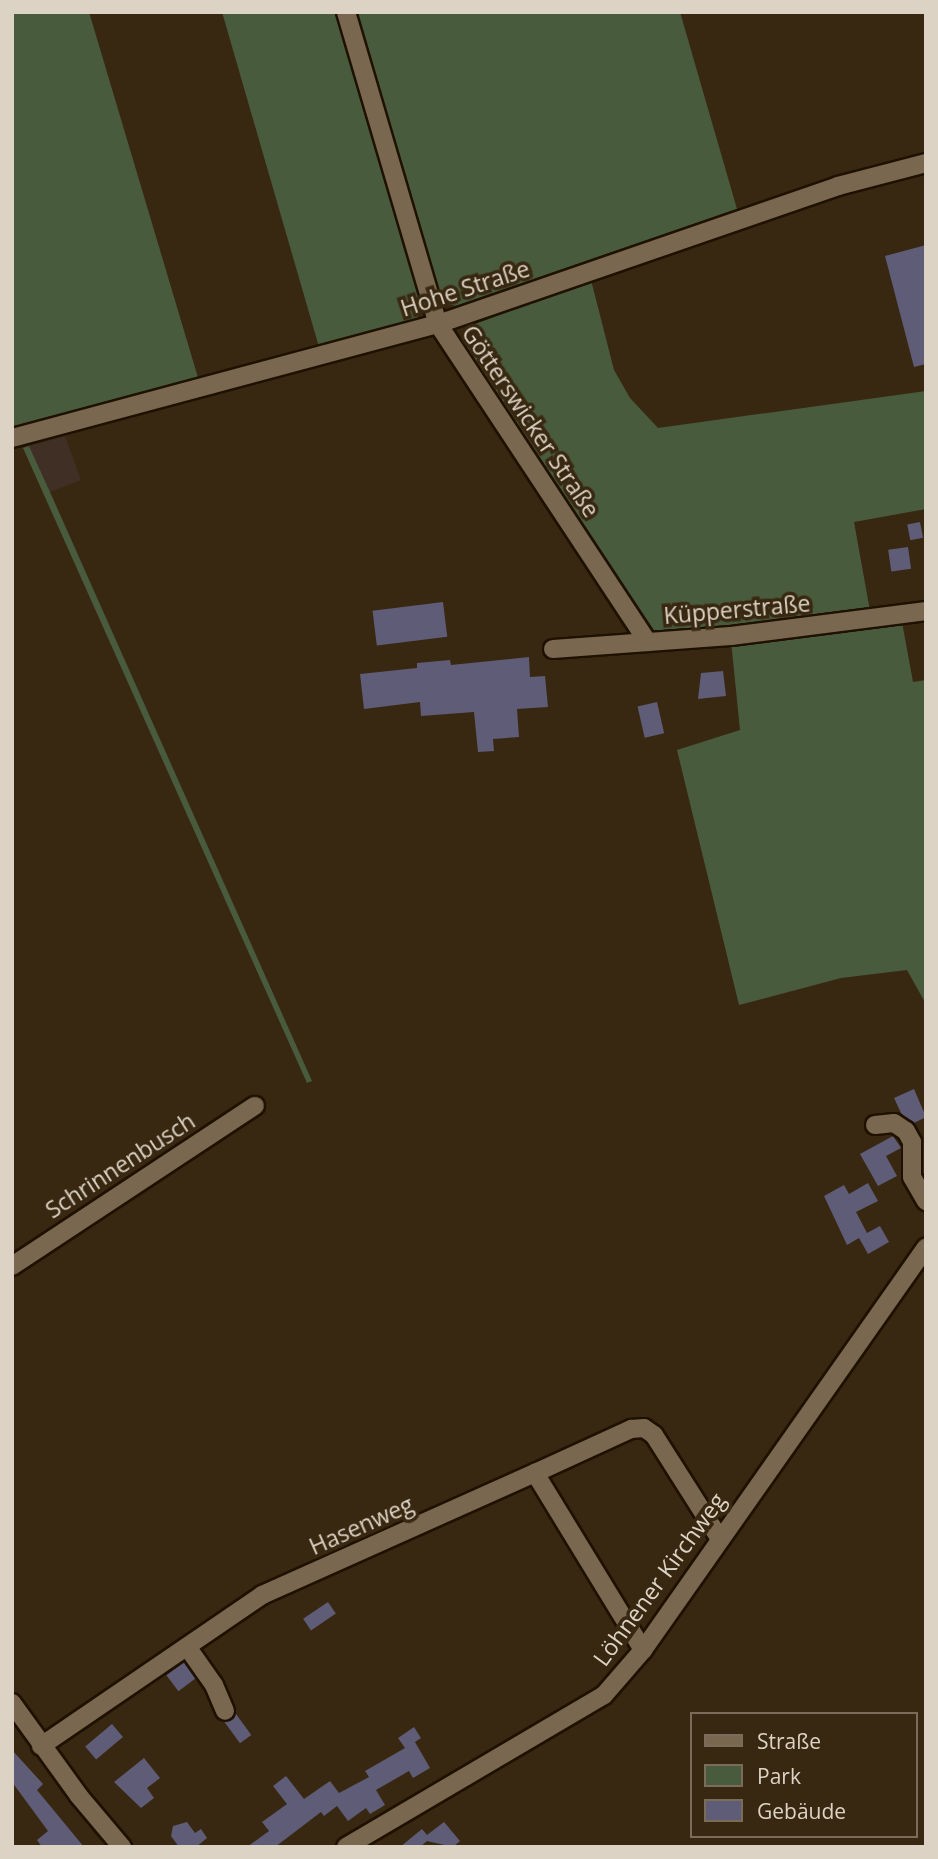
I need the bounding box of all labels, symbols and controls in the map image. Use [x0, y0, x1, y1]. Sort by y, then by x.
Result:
street label: Hohe Straße [397, 254, 533, 322]
street label: Götterswicker Straße [457, 320, 605, 522]
street label: Küpperstraße [662, 589, 812, 629]
street label: Schrinnenbusch [40, 1106, 200, 1224]
street label: Löhnener Kirchweg [587, 1487, 731, 1671]
street label: Hasenweg [305, 1490, 417, 1560]
legend [690, 1712, 917, 1838]
text: Straße [757, 1727, 821, 1755]
text: Park [757, 1762, 801, 1790]
text: Gebäude [757, 1797, 846, 1825]

